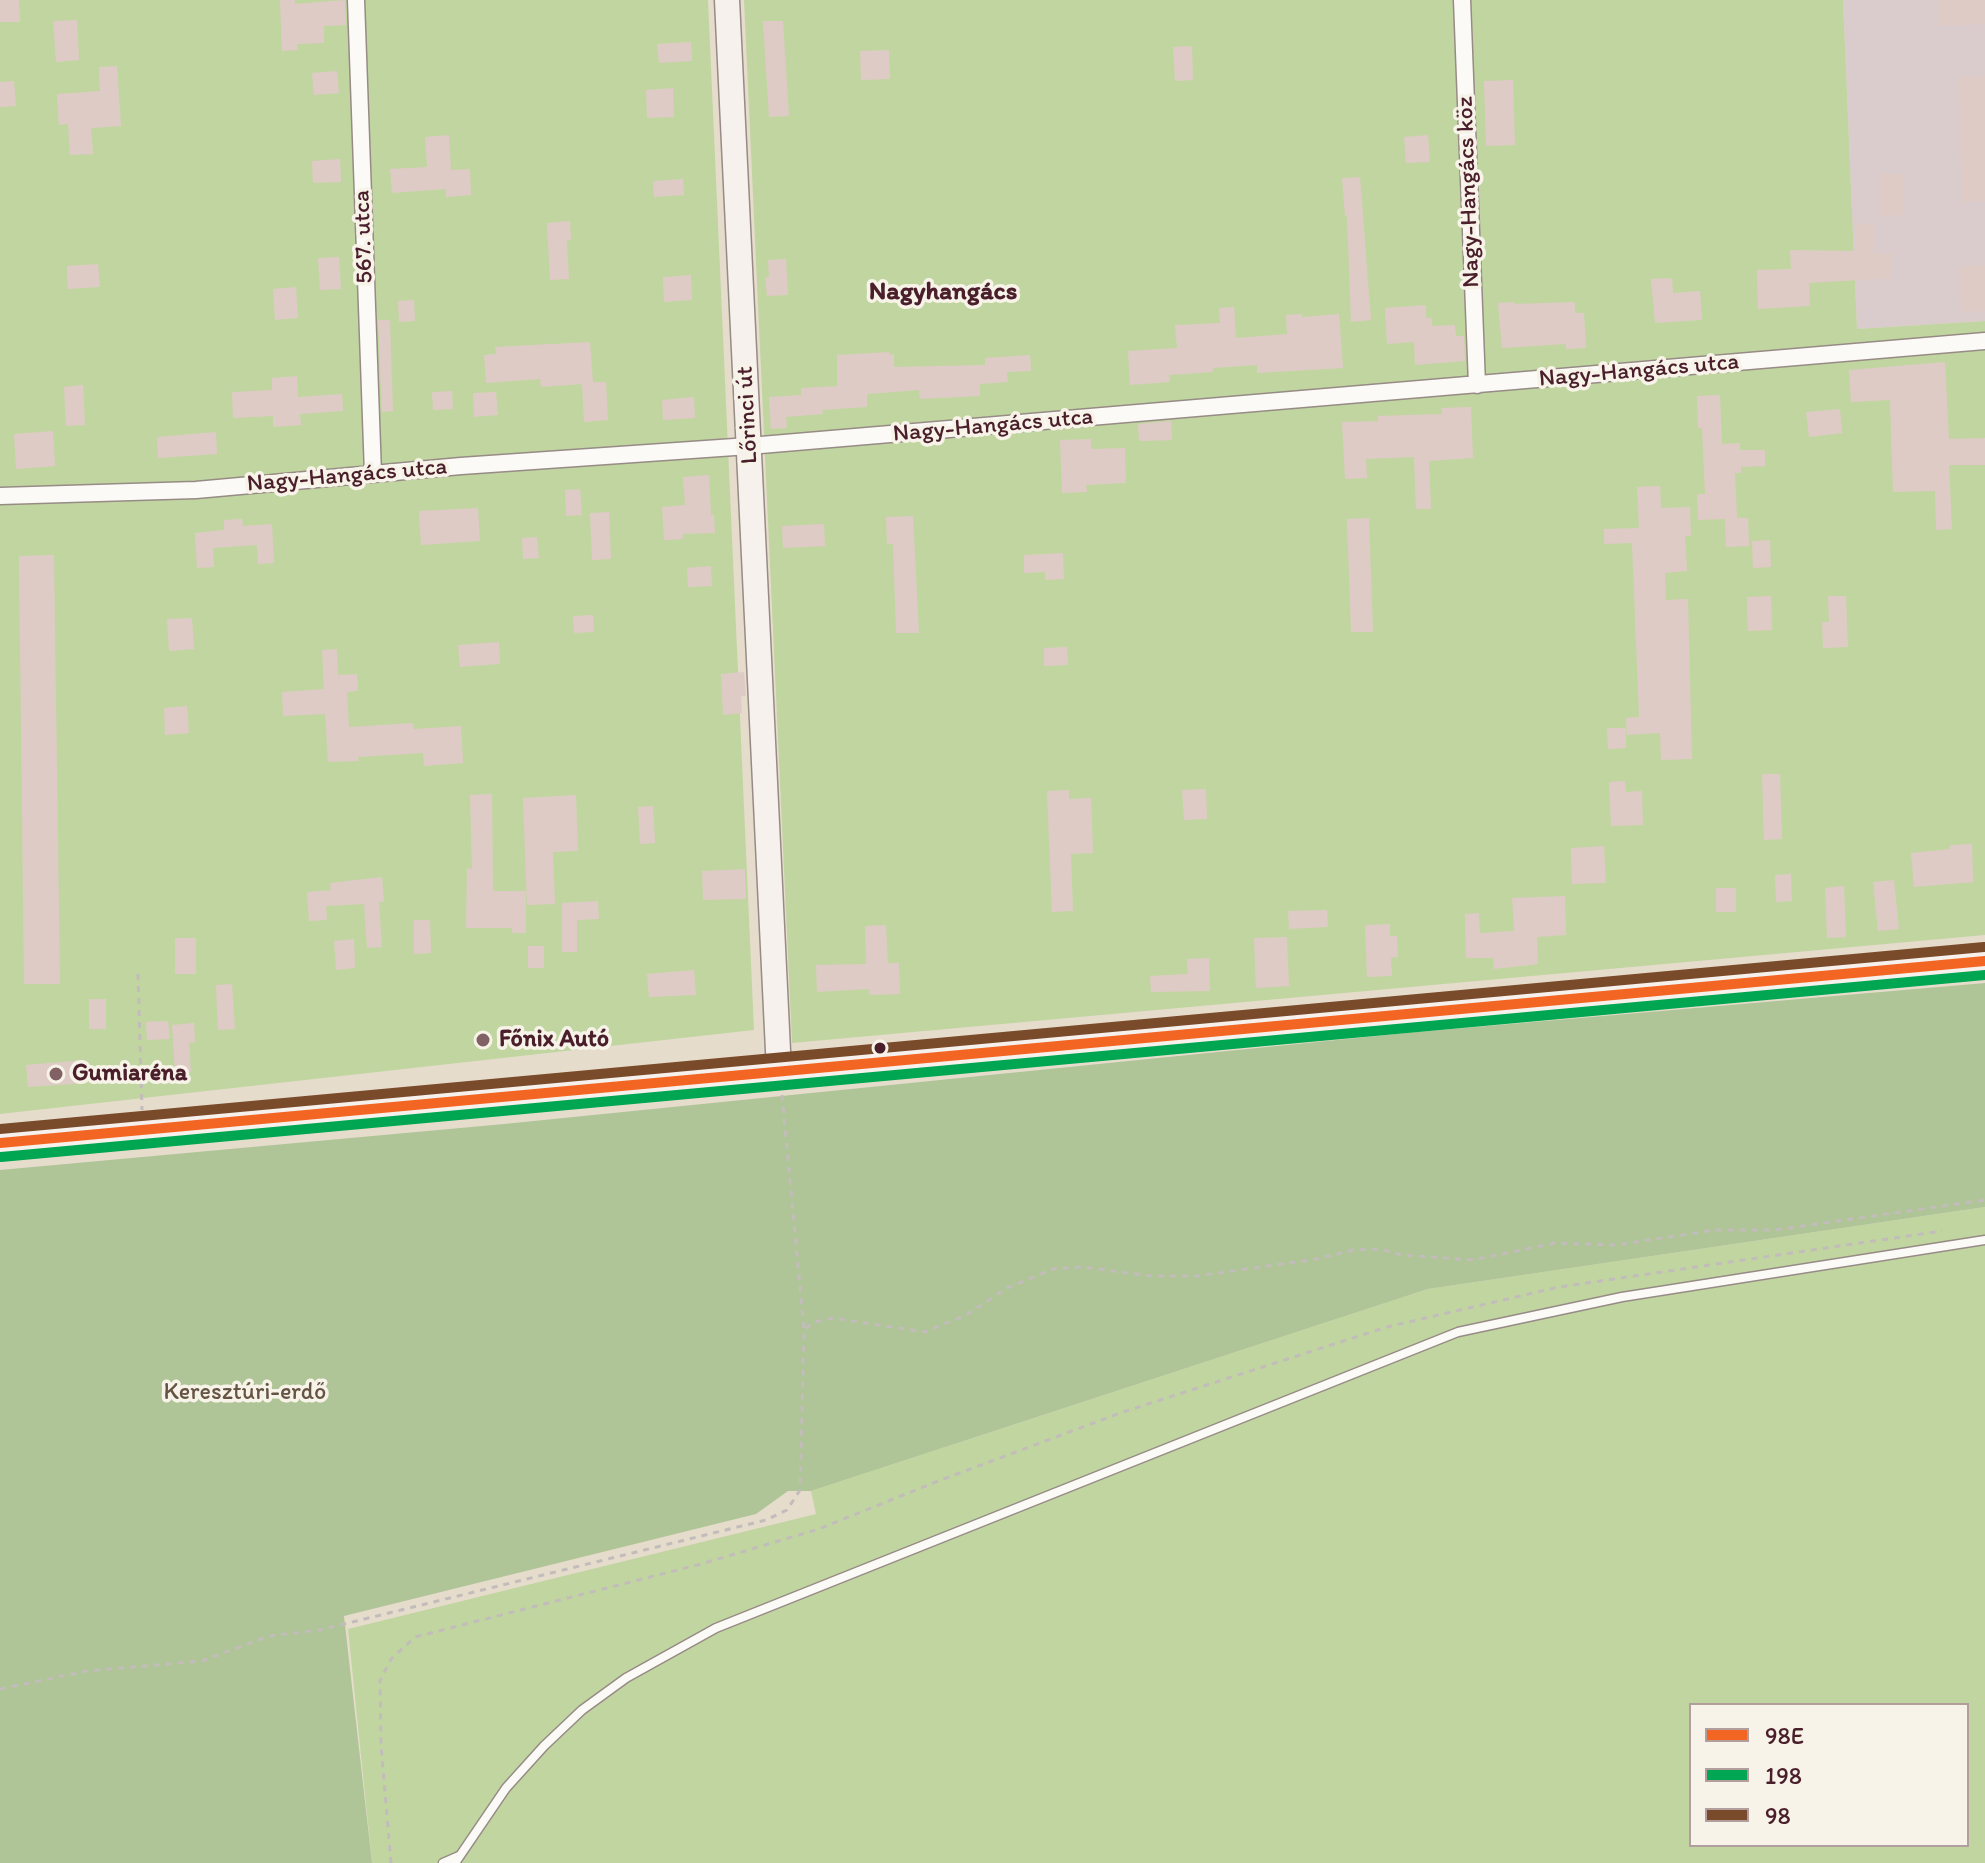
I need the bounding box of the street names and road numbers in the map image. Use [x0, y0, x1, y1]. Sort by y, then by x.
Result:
street label: Nagy-Hangács köz [1451, 96, 1487, 288]
street label: 567. utca [348, 190, 380, 284]
street label: Nagy-Hangács utca [1538, 348, 1740, 394]
street label: Lőrinci út [731, 365, 765, 465]
street label: Nagy-Hangács utca [892, 403, 1094, 449]
street label: Nagy-Hangács utca [246, 453, 448, 499]

